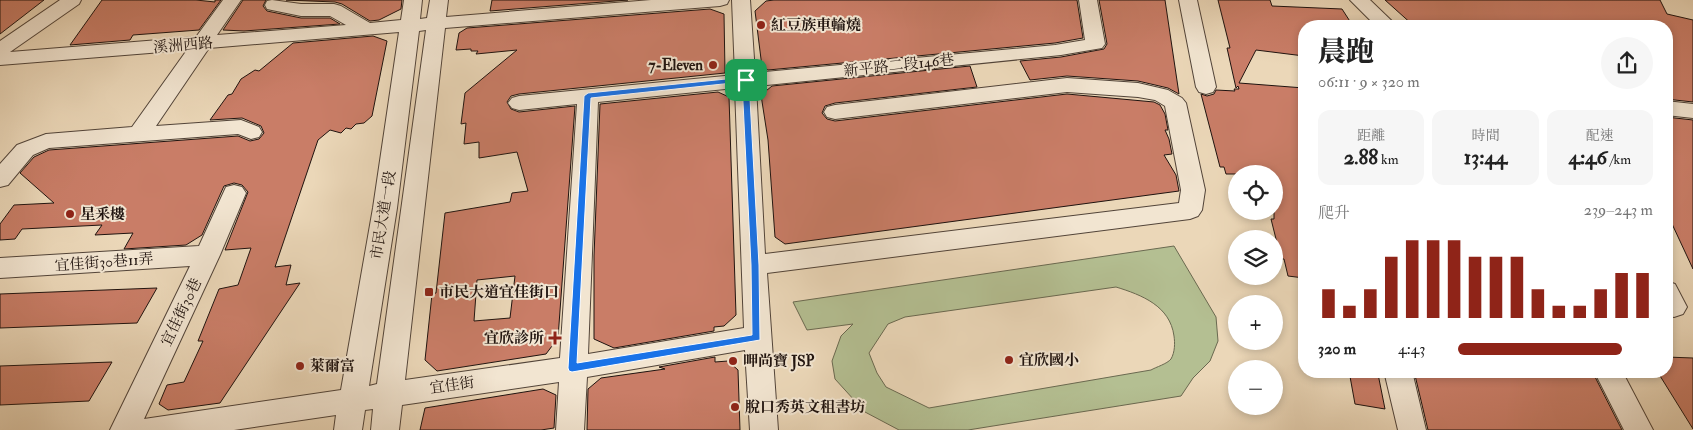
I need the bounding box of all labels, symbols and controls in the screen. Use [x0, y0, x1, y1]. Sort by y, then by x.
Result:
place label: 紅豆族車輪燒 [771, 16, 861, 35]
marker: 紅豆族車輪燒 [755, 19, 767, 31]
street label: 溪洲西路 [152, 33, 214, 58]
text: 晨跑 [1318, 35, 1374, 70]
button: share [1601, 37, 1653, 89]
street label: 新平路二段146巷 [843, 50, 955, 81]
place label: 7-Eleven [649, 56, 703, 75]
marker: 7-Eleven [707, 59, 719, 71]
pin [725, 59, 767, 101]
icon: arrive [732, 66, 760, 94]
text: 06:11 · 9 × 320 m [1318, 72, 1420, 92]
text: 距離 [1357, 127, 1385, 144]
text: 時間 [1471, 127, 1499, 144]
text: 配速 [1586, 127, 1614, 144]
text: 2.88 [1344, 144, 1378, 171]
text: 13:44 [1464, 144, 1507, 171]
text: 4:46 [1569, 144, 1607, 171]
text: km [1378, 151, 1399, 168]
text: /km [1607, 151, 1631, 168]
map controls [1228, 165, 1283, 415]
button: locate [1228, 165, 1283, 220]
street label: 市民大道一段 [367, 169, 400, 261]
text: 239–243 m [1584, 200, 1653, 220]
text: 爬升 [1318, 203, 1350, 223]
place label: 星釆樓 [80, 205, 125, 224]
marker: 星釆樓 [64, 208, 76, 220]
button: layers [1228, 230, 1283, 285]
street label: 宜佳街30巷11弄 [54, 250, 154, 275]
street label: 宜佳街30巷 [157, 275, 206, 349]
place label: 市民大道宜佳街口 [439, 283, 559, 302]
marker: 市民大道宜佳街口 [423, 286, 435, 298]
button: + [1228, 295, 1283, 350]
place label: 宜欣診所 [484, 329, 544, 348]
marker: 宜欣診所 [548, 331, 562, 345]
text: 320 m [1318, 339, 1356, 359]
text: 4:43 [1398, 339, 1425, 359]
place label: 宜欣國小 [1019, 351, 1079, 370]
place label: 呷尚寶 JSP [743, 352, 815, 372]
marker: 宜欣國小 [1003, 354, 1015, 366]
marker: 呷尚寶 JSP [727, 355, 739, 367]
place label: 萊爾富 [310, 357, 355, 376]
marker: 萊爾富 [294, 360, 306, 372]
button: − [1228, 360, 1283, 415]
street label: 宜佳街 [428, 373, 476, 398]
place label: 脫口秀英文租書坊 [745, 398, 865, 417]
marker: 脫口秀英文租書坊 [729, 401, 741, 413]

